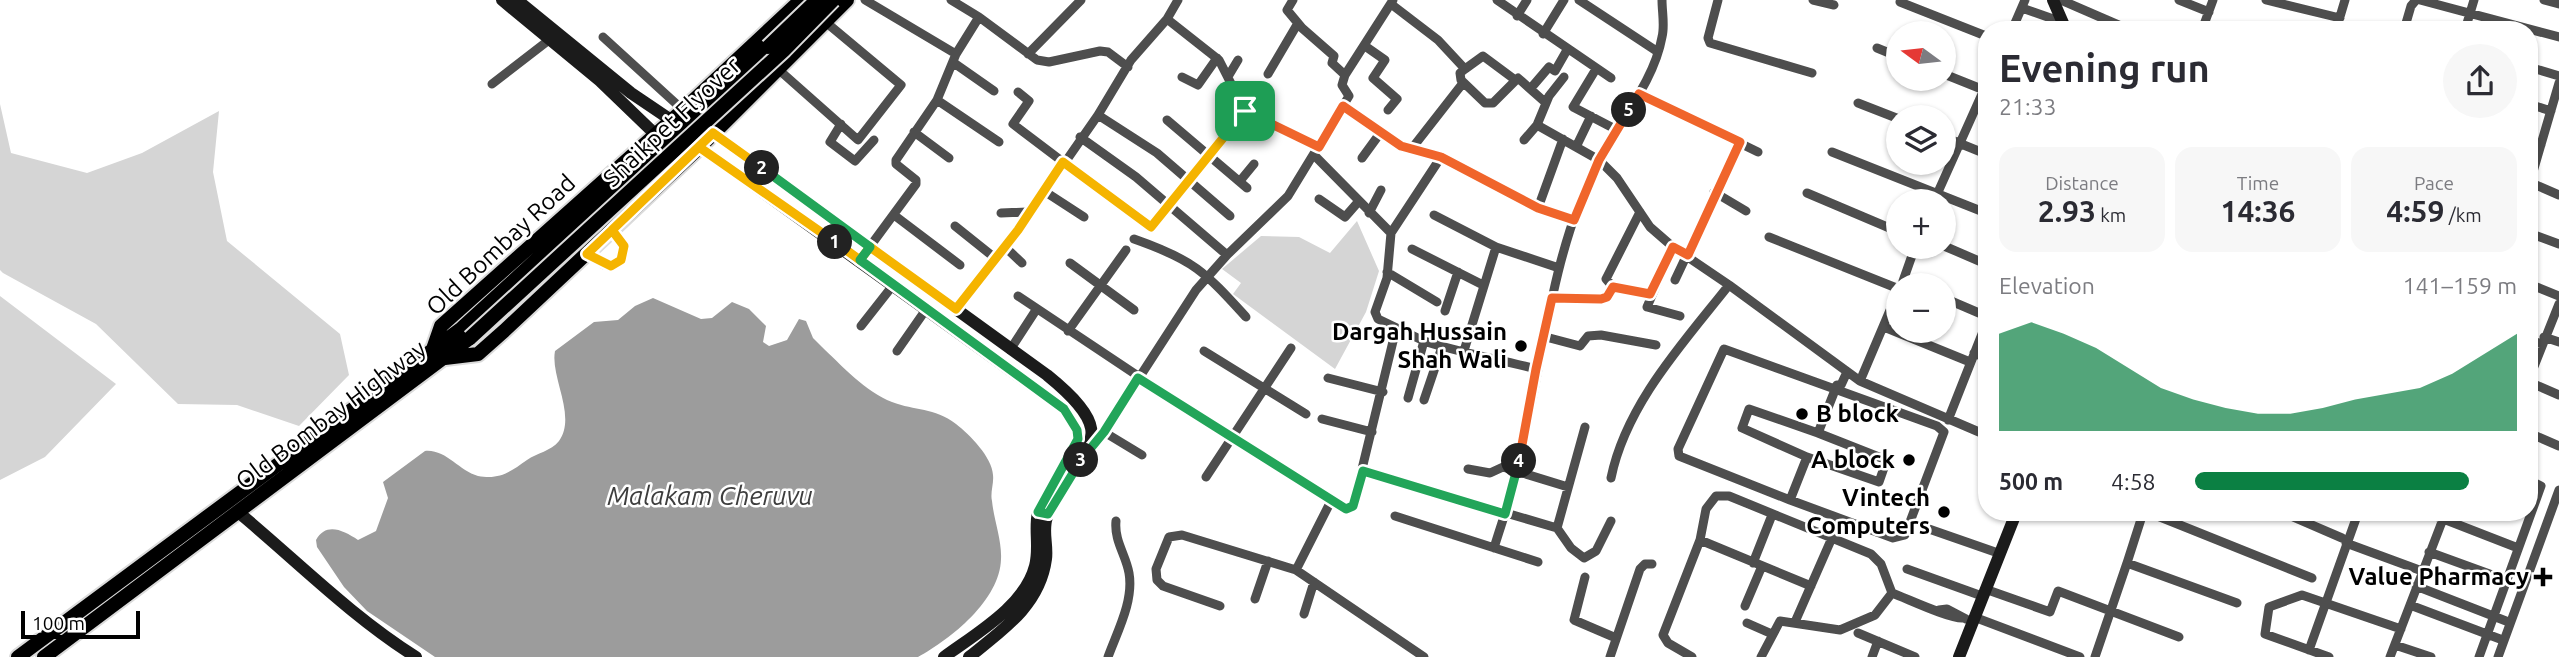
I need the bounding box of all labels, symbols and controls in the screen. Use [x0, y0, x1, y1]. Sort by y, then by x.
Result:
north arrow [1886, 21, 1956, 91]
map controls [1886, 21, 1956, 343]
button: share [2443, 44, 2517, 118]
text: Evening run [1999, 47, 2210, 89]
street label: Shaikpet Flyover [598, 51, 746, 192]
pin [1215, 81, 1275, 141]
icon: arrive [1226, 92, 1264, 130]
pin: 5 [1612, 92, 1646, 128]
text: 21:33 [1999, 94, 2057, 119]
text: 5 [1623, 98, 1634, 120]
button: layers [1886, 105, 1956, 175]
pin: 2 [744, 150, 780, 186]
text: 2 [756, 156, 767, 178]
street label: Old Bombay Road [421, 169, 581, 320]
text: Distance [2045, 172, 2119, 194]
text: Time [2237, 172, 2279, 194]
text: Pace [2414, 172, 2454, 194]
button: + [1886, 189, 1956, 259]
text: 2.93 [2038, 194, 2096, 228]
text: 14:36 [2220, 194, 2296, 228]
text: 4:59 [2386, 194, 2444, 228]
text: km [2096, 204, 2126, 226]
text: /km [2444, 204, 2482, 226]
pin: 1 [818, 224, 852, 260]
text: 1 [829, 230, 840, 252]
button: − [1886, 273, 1956, 343]
text: Elevation [1999, 273, 2095, 298]
text: 141–159 m [2403, 273, 2517, 298]
place label: Dargah Hussain Shah Wali [1332, 318, 1507, 373]
street label: Old Bombay Highway [231, 334, 431, 495]
marker: Dargah Hussain Shah Wali [1513, 338, 1529, 354]
place label: B block [1816, 400, 1899, 427]
marker: B block [1794, 406, 1810, 422]
pin: 3 [1064, 442, 1098, 477]
pin: 4 [1502, 444, 1536, 478]
place label: A block [1811, 446, 1896, 473]
text: 3 [1075, 448, 1086, 470]
text: 4 [1513, 449, 1524, 471]
marker: A block [1901, 452, 1917, 468]
text: 500 m [1999, 469, 2063, 494]
text: 4:58 [2111, 469, 2156, 494]
water label: Malakam Cheruvu [607, 481, 813, 510]
place label: Vintech Computers [1806, 484, 1930, 539]
marker: Vintech Computers [1936, 504, 1952, 520]
place label: Value Pharmacy [2349, 563, 2529, 590]
marker: Value Pharmacy [2535, 569, 2551, 585]
scale bar [21, 608, 140, 640]
text: 100 m [32, 612, 85, 634]

